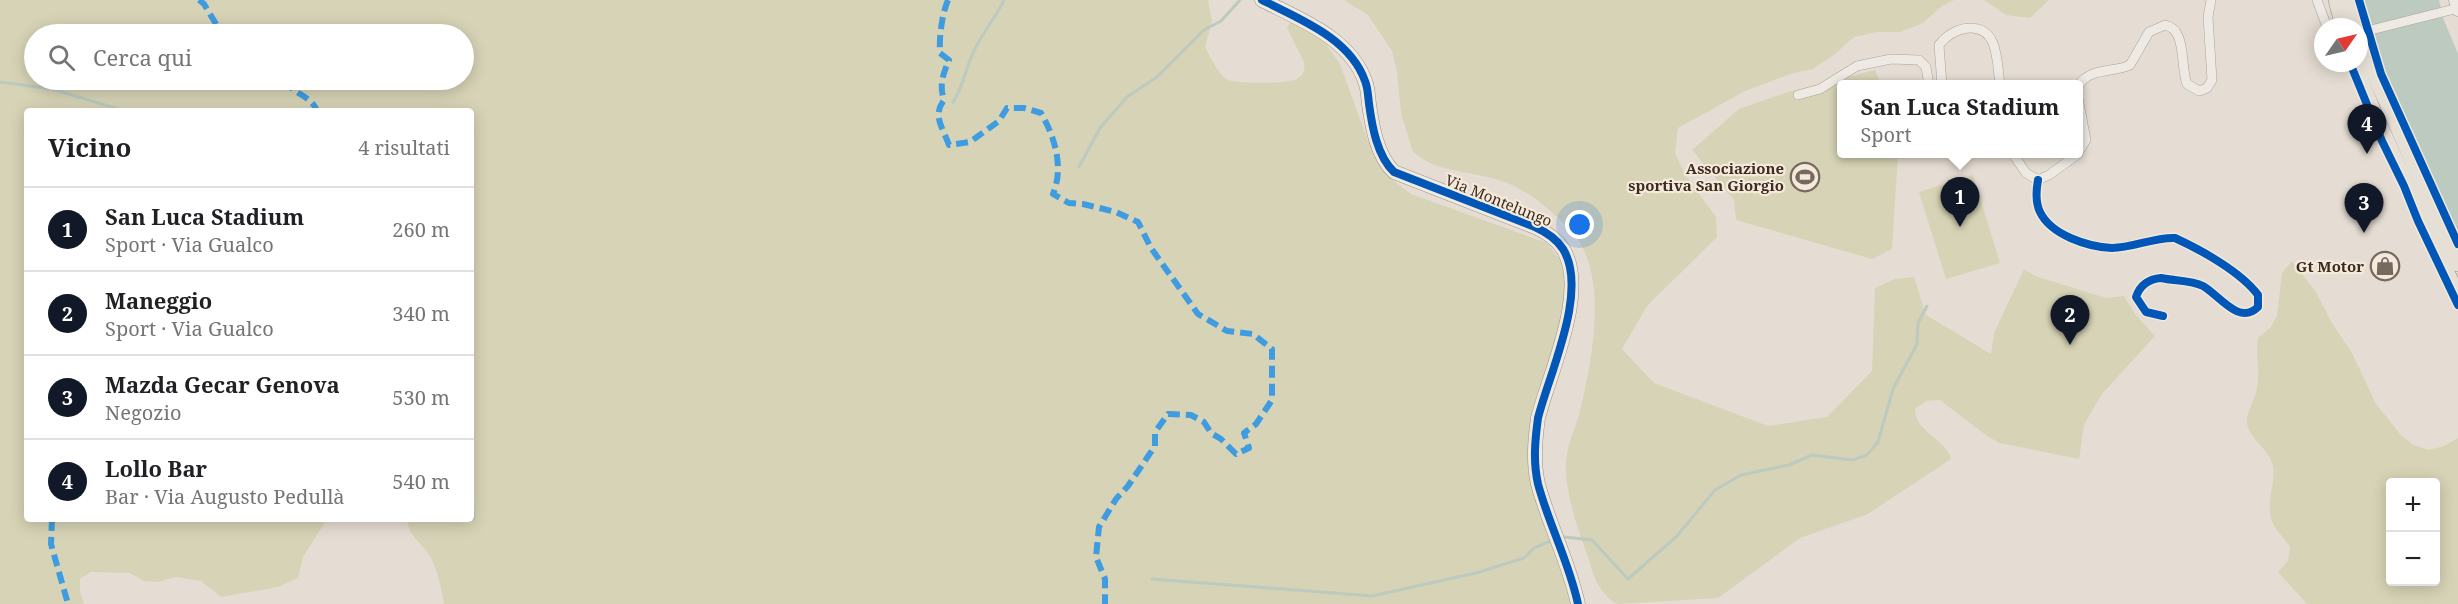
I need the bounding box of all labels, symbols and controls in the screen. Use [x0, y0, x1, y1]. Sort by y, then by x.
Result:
north arrow [2314, 18, 2368, 72]
search box [24, 24, 474, 90]
icon: search [45, 41, 78, 74]
text: Cerca qui [93, 42, 192, 72]
popup [1837, 80, 2083, 158]
text: San Luca Stadium [1860, 91, 2060, 121]
pin: 4 [2348, 104, 2386, 154]
text: Sport [1860, 121, 1912, 148]
text: Vicino [48, 129, 131, 165]
text: 4 risultati [358, 134, 450, 161]
place label: Associazione sportiva San Giorgio [1628, 158, 1784, 195]
sports icon: Associazione sportiva San Giorgio [1789, 161, 1821, 193]
street label: Via Montelungo [1443, 169, 1555, 231]
pin: 1 [1940, 178, 1980, 227]
pin: 3 [2344, 184, 2384, 233]
text: San Luca Stadium [105, 201, 304, 231]
your location [1565, 210, 1594, 239]
text: 1 [62, 216, 73, 243]
text: 260 m [392, 216, 450, 243]
text: Sport · Via Gualco [105, 231, 274, 258]
shop icon: Gt Motor [2369, 250, 2401, 282]
place label: Gt Motor [2296, 256, 2364, 276]
text: Maneggio [105, 285, 212, 315]
pin: 2 [2050, 296, 2090, 345]
text: 2 [62, 300, 73, 327]
text: 340 m [392, 300, 450, 327]
text: Sport · Via Gualco [105, 315, 274, 342]
text: Mazda Gecar Genova [105, 369, 340, 399]
text: 3 [62, 384, 73, 411]
text: 530 m [392, 384, 450, 411]
text: Negozio [105, 399, 181, 426]
text: Lollo Bar [105, 453, 207, 483]
text: 4 [62, 468, 73, 495]
text: 540 m [392, 468, 450, 495]
map controls [2386, 478, 2440, 586]
button: + [2386, 478, 2440, 532]
text: Bar · Via Augusto Pedullà [105, 483, 345, 510]
button: − [2386, 532, 2440, 586]

